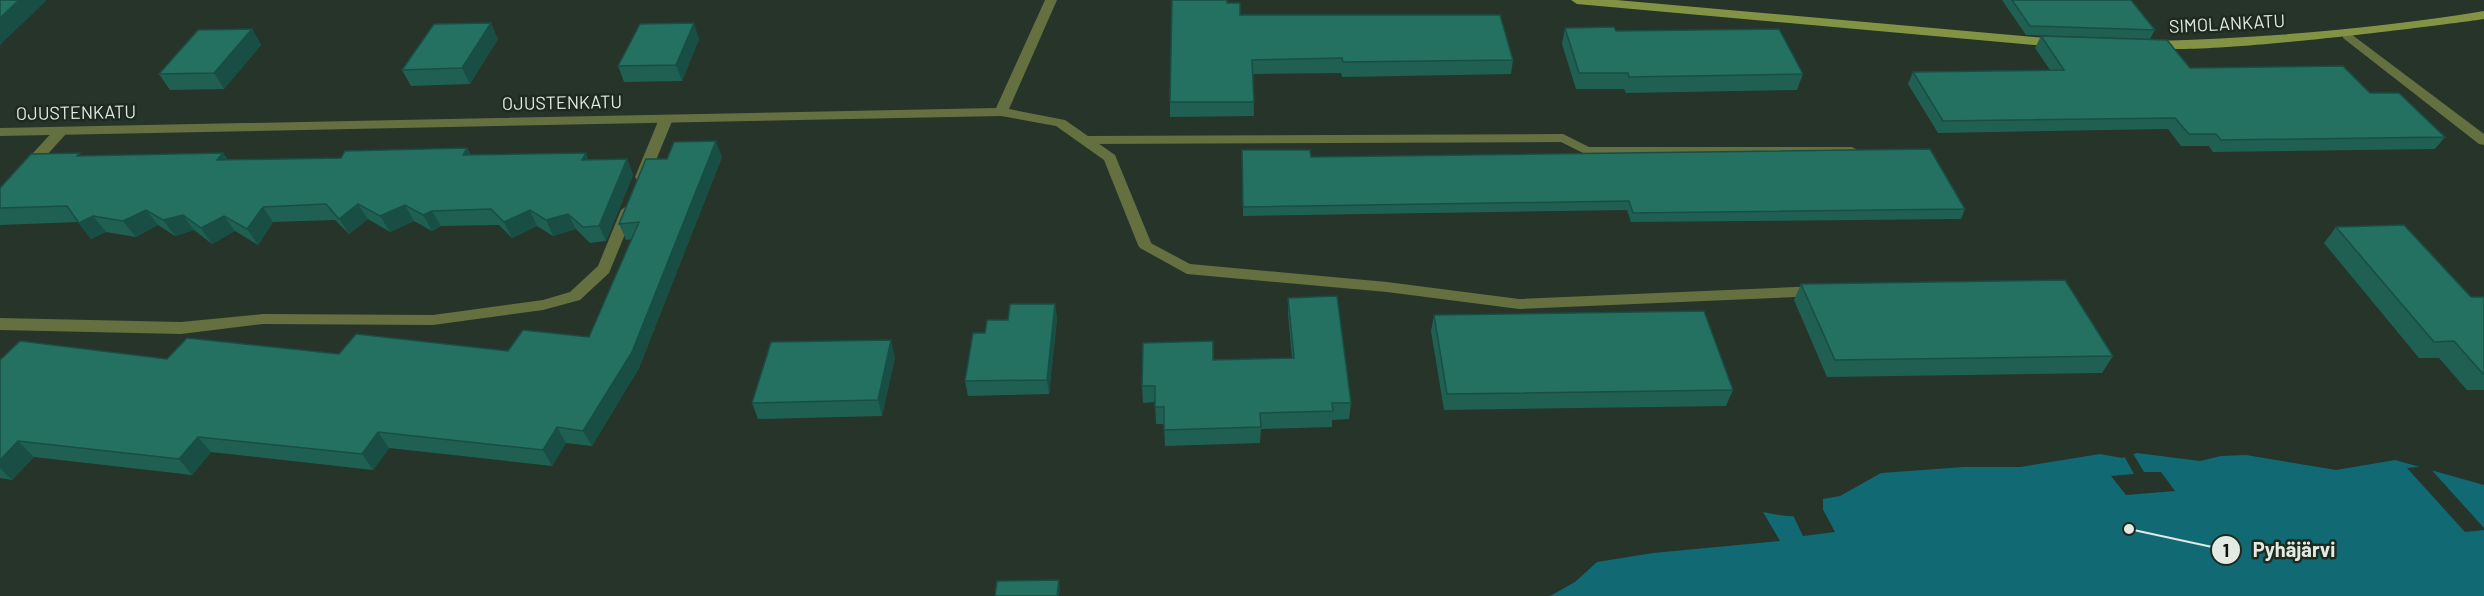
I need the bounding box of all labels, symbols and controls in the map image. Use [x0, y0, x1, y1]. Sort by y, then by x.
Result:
street label: SIMOLANKATU [2168, 9, 2286, 37]
street label: OJUSTENKATU [502, 90, 622, 114]
street label: OJUSTENKATU [16, 100, 136, 124]
callout: Pyhäjärvi [2211, 531, 2347, 569]
text: Pyhäjärvi [2253, 537, 2335, 561]
text: 1 [2223, 539, 2229, 561]

